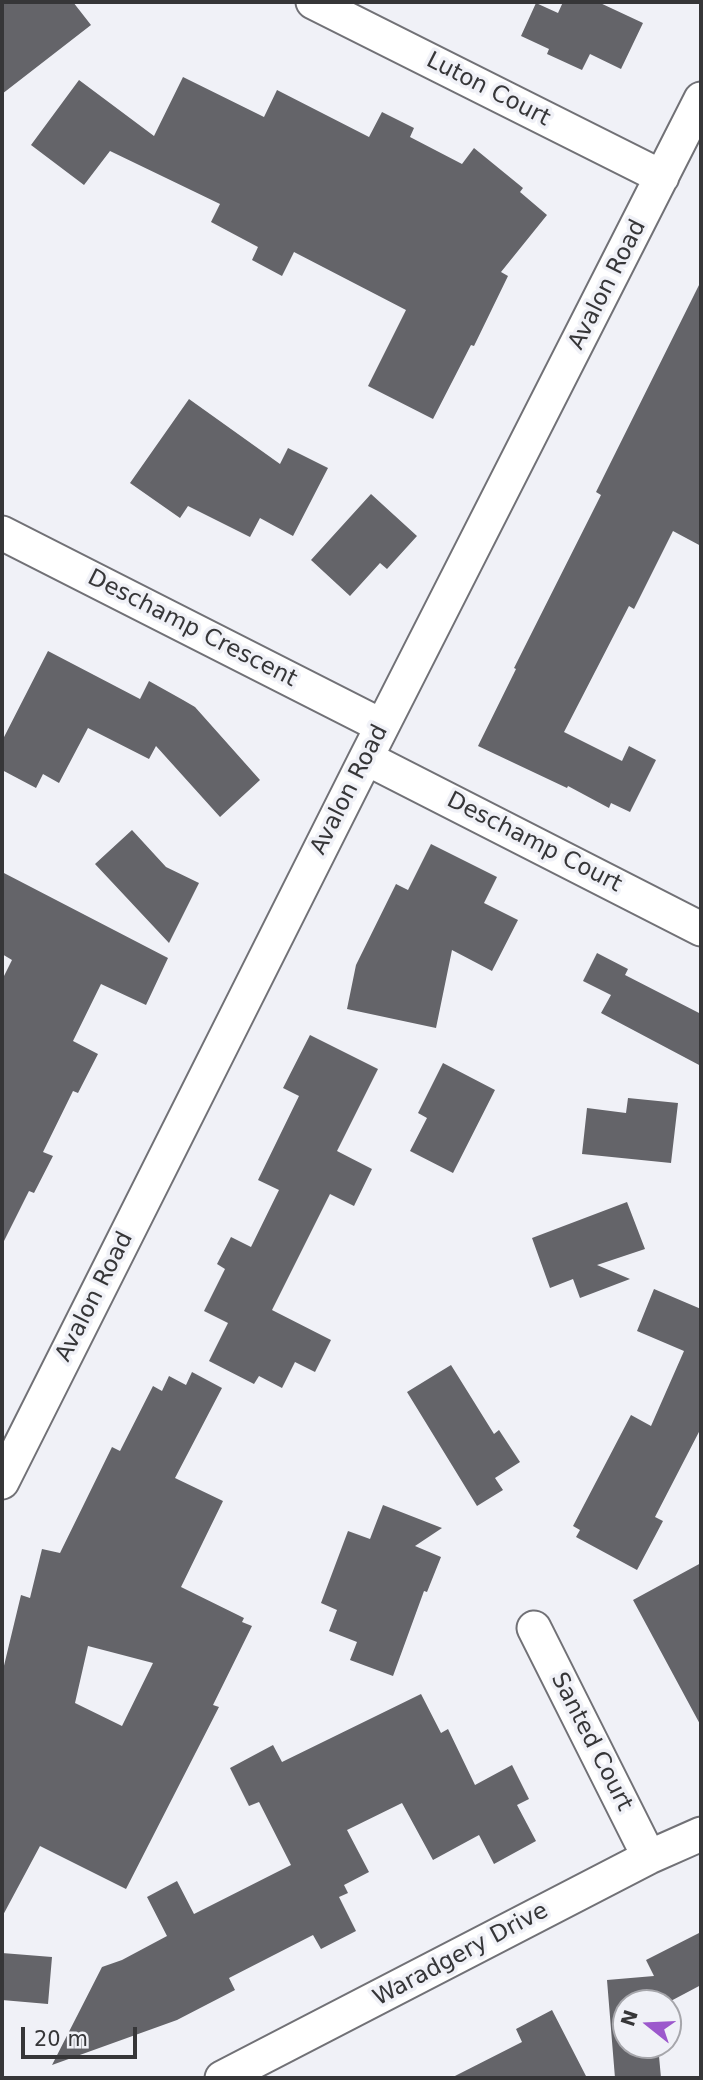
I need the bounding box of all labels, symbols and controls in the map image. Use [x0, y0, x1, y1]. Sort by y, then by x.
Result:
street label: Luton Court [422, 47, 554, 133]
street label: Avalon Road [563, 215, 653, 355]
street label: Deschamp Crescent [83, 564, 301, 694]
street label: Avalon Road [305, 720, 395, 860]
street label: Deschamp Court [442, 787, 626, 899]
street label: Avalon Road [50, 1227, 140, 1367]
street label: Santed Court [544, 1668, 638, 1816]
street label: Waradgery Drive [369, 1897, 553, 2013]
north arrow [612, 1989, 682, 2059]
text: N [616, 2007, 642, 2029]
scale bar [24, 2014, 140, 2058]
text: 20 m [34, 2027, 88, 2051]

